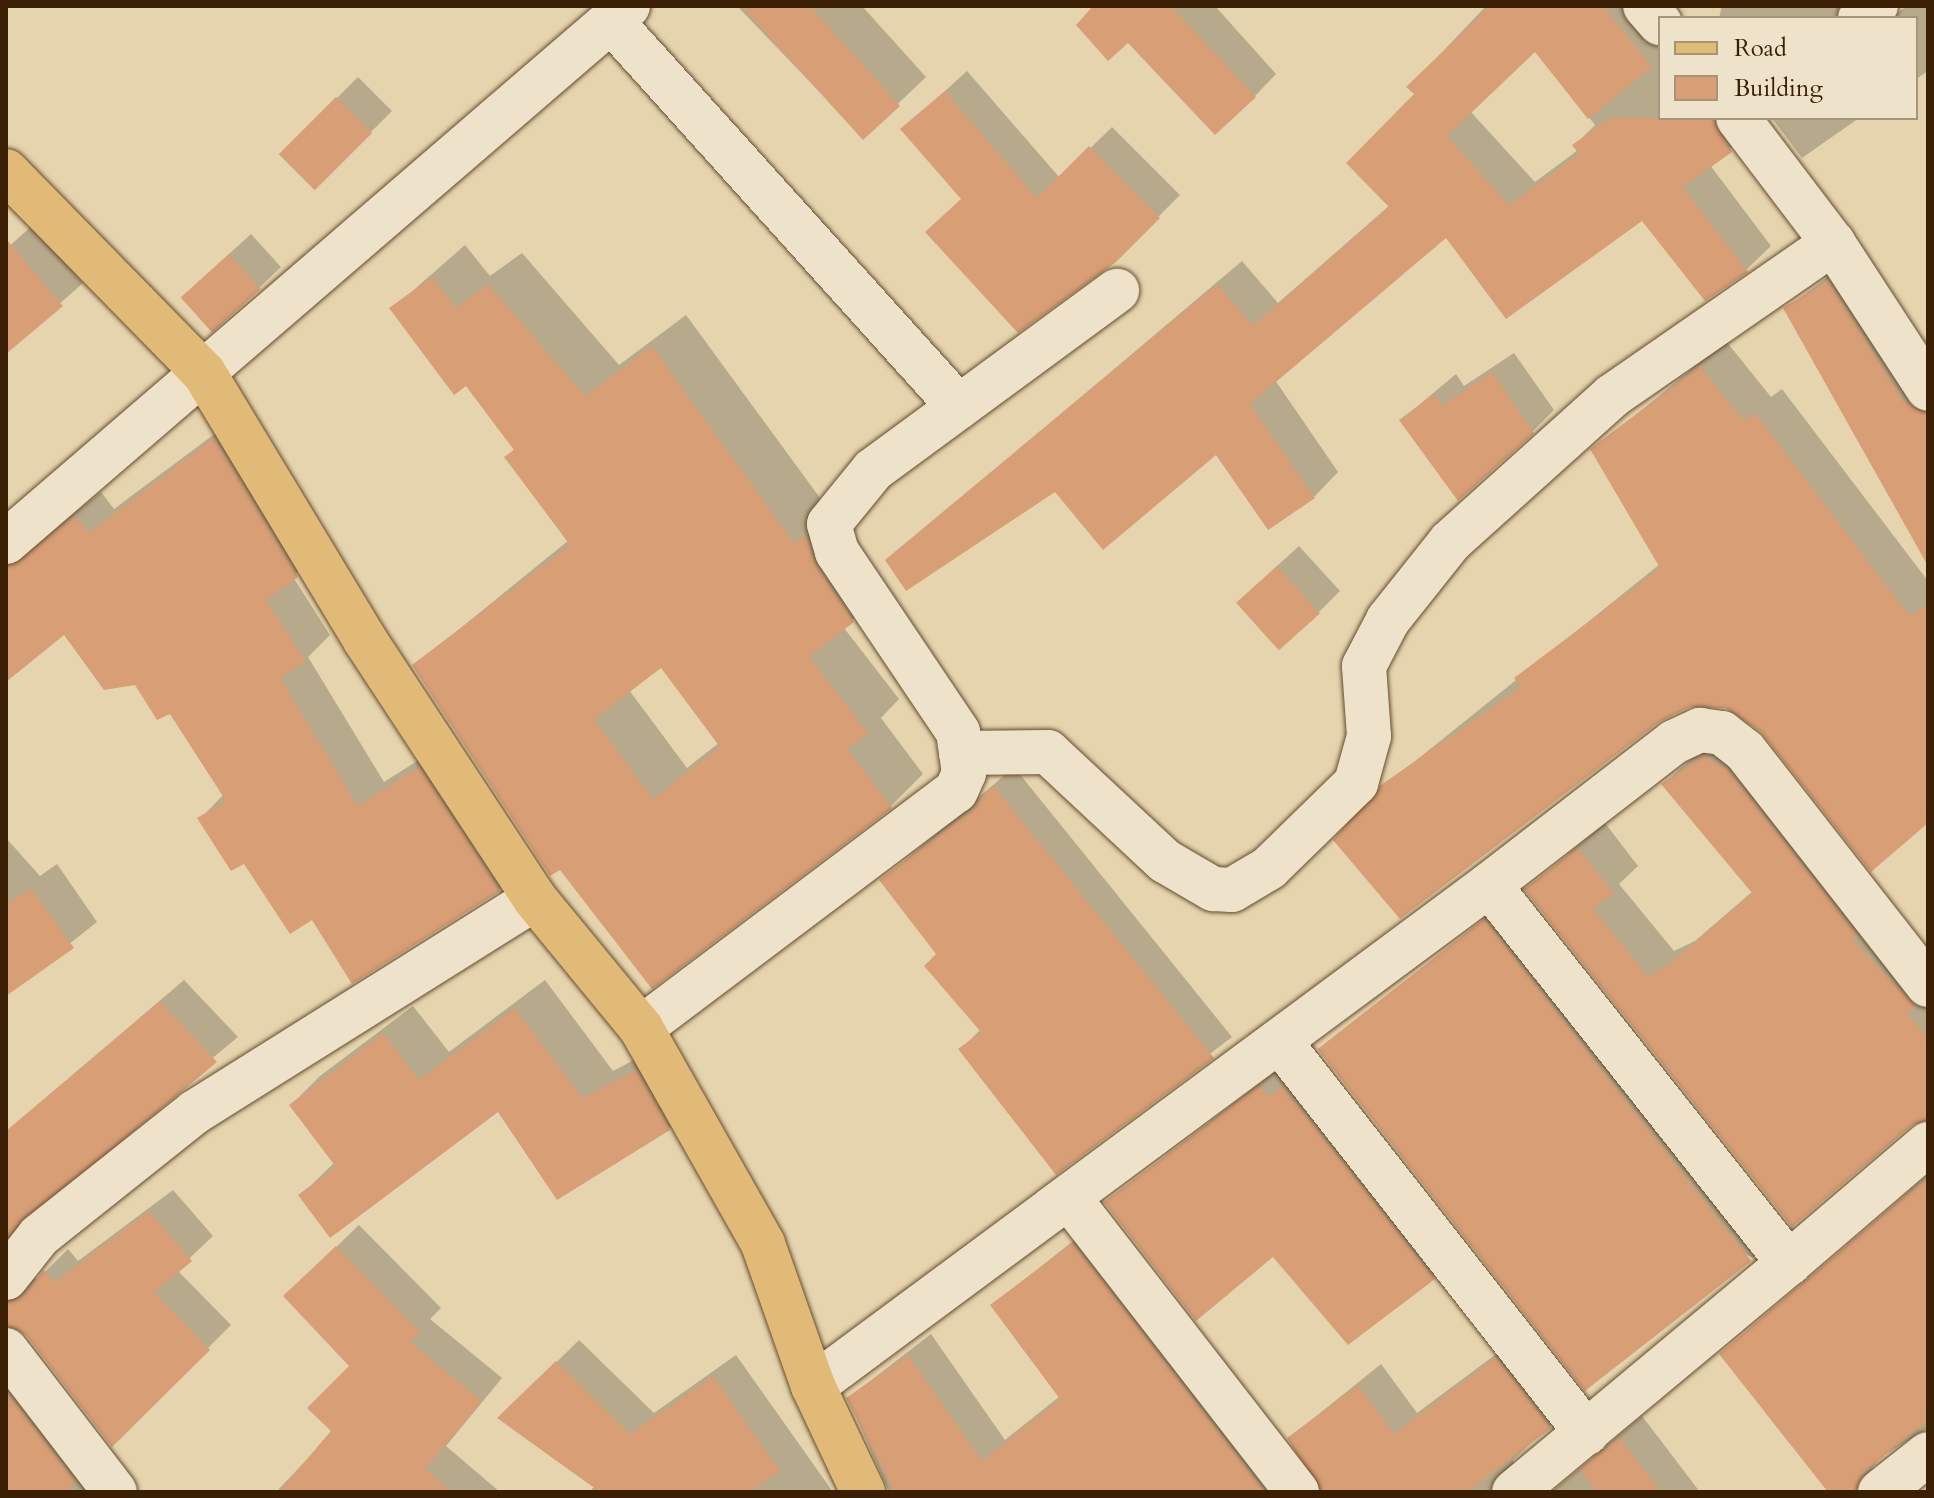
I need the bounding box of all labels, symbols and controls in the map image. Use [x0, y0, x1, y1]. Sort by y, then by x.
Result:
legend [1658, 16, 1918, 120]
text: Road [1734, 32, 1787, 65]
text: Building [1734, 72, 1823, 105]

